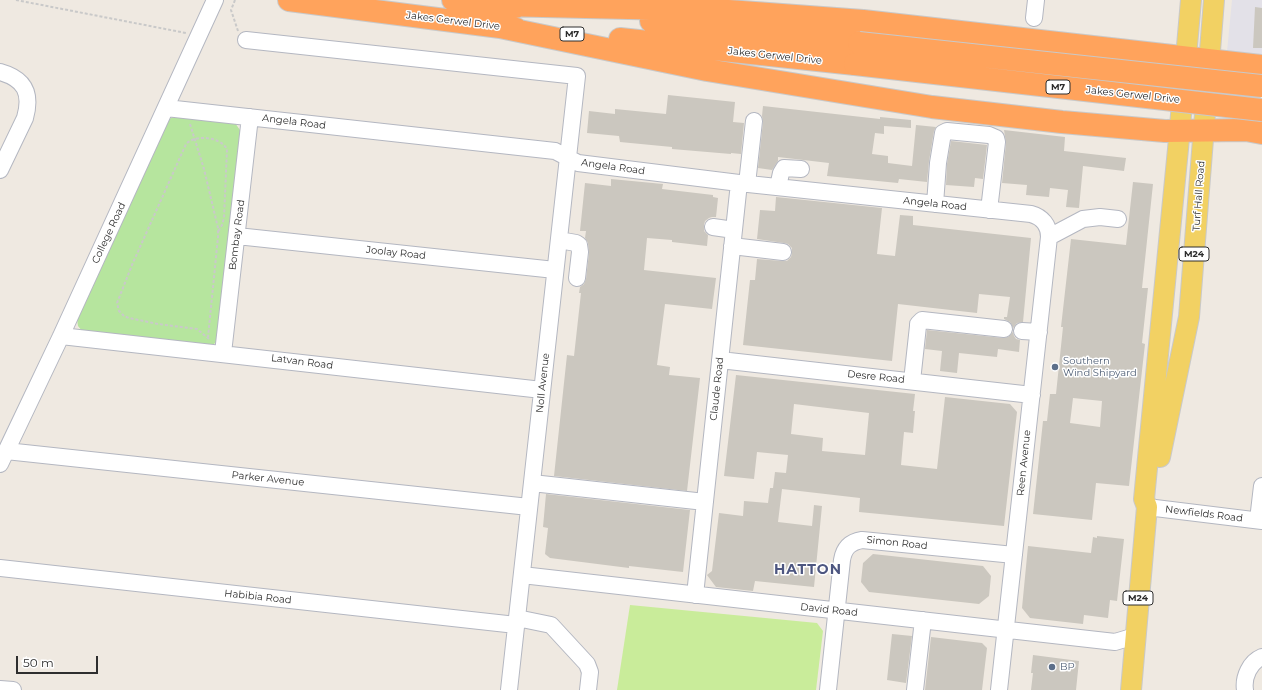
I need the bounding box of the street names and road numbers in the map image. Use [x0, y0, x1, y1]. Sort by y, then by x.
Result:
street label: Jakes Gerwel Drive [405, 9, 501, 33]
road number: M7 [560, 27, 584, 41]
street label: Jakes Gerwel Drive [727, 45, 823, 67]
road number: M7 [1046, 80, 1070, 94]
street label: Jakes Gerwel Drive [1085, 84, 1181, 106]
street label: Angela Road [261, 112, 327, 132]
street label: Angela Road [580, 157, 646, 177]
street label: Turf Hall Road [1191, 160, 1207, 232]
street label: Angela Road [902, 195, 968, 213]
street label: Bombay Road [227, 199, 247, 271]
street label: College Road [90, 200, 128, 266]
street label: Joolay Road [365, 244, 427, 262]
road number: M24 [1179, 247, 1209, 261]
street label: Latvan Road [270, 352, 334, 372]
street label: Noll Avenue [534, 352, 552, 414]
street label: Claude Road [708, 357, 726, 421]
street label: Desre Road [847, 368, 905, 386]
street label: Reen Avenue [1015, 429, 1033, 497]
street label: Parker Avenue [231, 469, 305, 489]
street label: Newfields Road [1164, 503, 1244, 525]
street label: Simon Road [866, 534, 928, 552]
street label: Habibia Road [224, 587, 292, 607]
road number: M24 [1123, 591, 1153, 605]
street label: David Road [800, 601, 858, 619]

